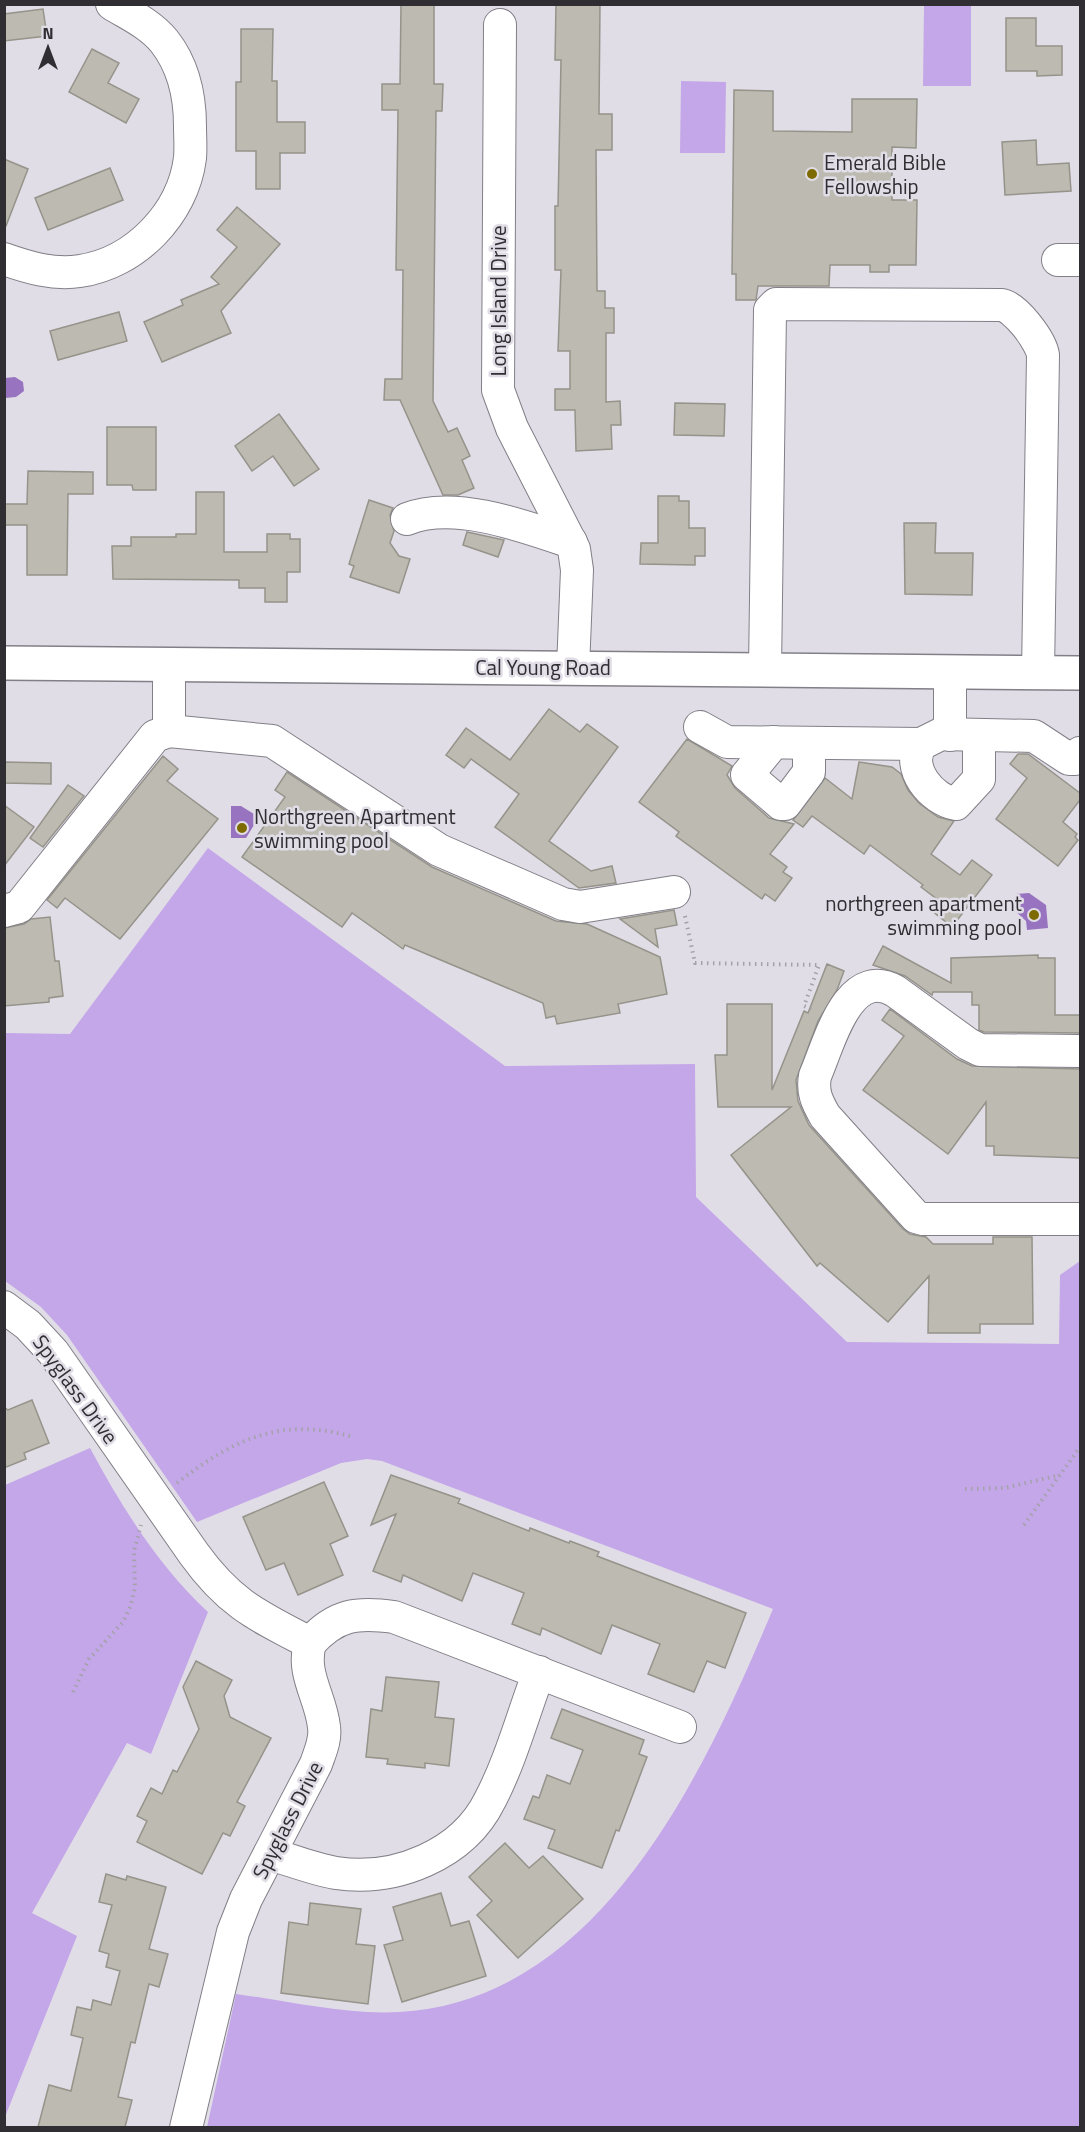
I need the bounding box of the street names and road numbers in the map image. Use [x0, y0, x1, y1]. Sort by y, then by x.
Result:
street label: Long Island Drive [482, 226, 514, 376]
street label: Cal Young Road [475, 651, 611, 683]
street label: Spyglass Drive [25, 1328, 127, 1450]
street label: Spyglass Drive [244, 1756, 330, 1884]

